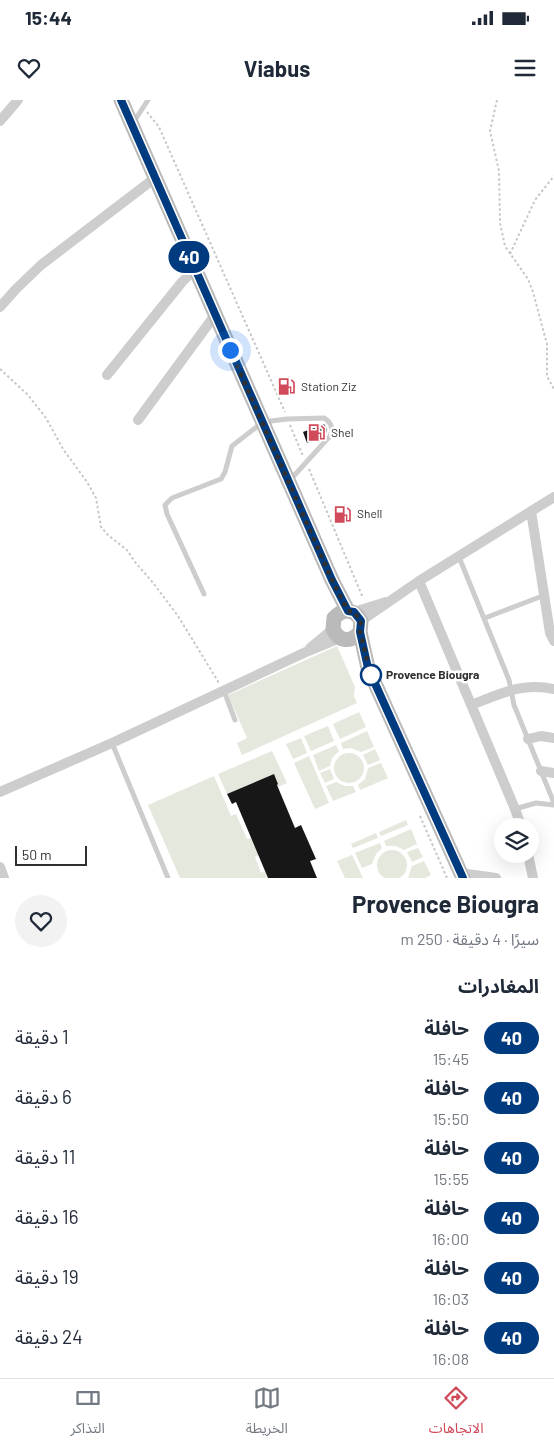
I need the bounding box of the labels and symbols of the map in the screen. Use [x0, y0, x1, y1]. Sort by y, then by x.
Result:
line badge: 40 [166, 241, 212, 273]
your location [218, 338, 243, 363]
fuel station icon: Station Ziz [277, 377, 297, 397]
place label: Station Ziz [301, 379, 356, 393]
fuel station icon: Shel [307, 423, 327, 443]
place label: Shel [331, 425, 354, 439]
fuel station icon: Shell [333, 504, 353, 524]
place label: Shell [357, 506, 382, 520]
marker: Provence Biougra [360, 664, 382, 686]
place label: Provence Biougra [386, 667, 479, 681]
scale bar [15, 843, 88, 866]

